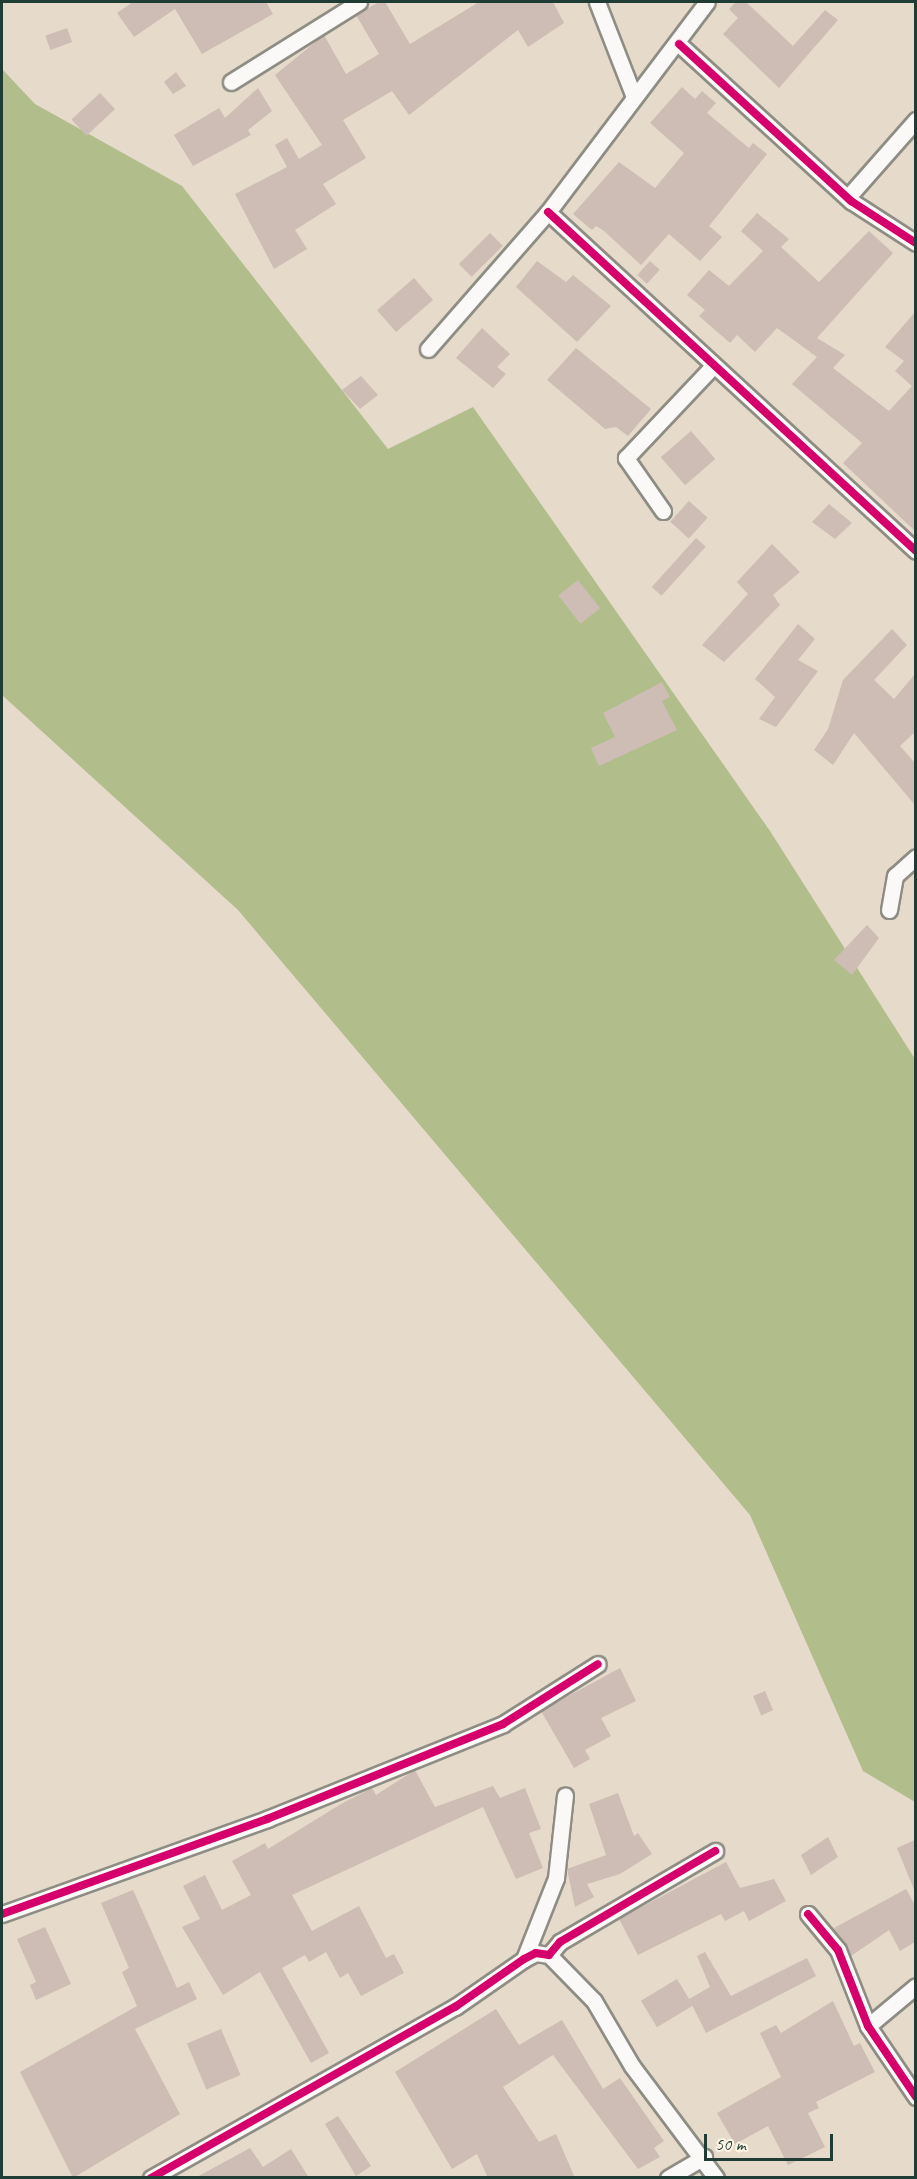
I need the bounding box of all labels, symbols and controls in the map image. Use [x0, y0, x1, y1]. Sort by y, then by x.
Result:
scale bar [707, 2122, 836, 2160]
text: 50 m [715, 2133, 746, 2155]

